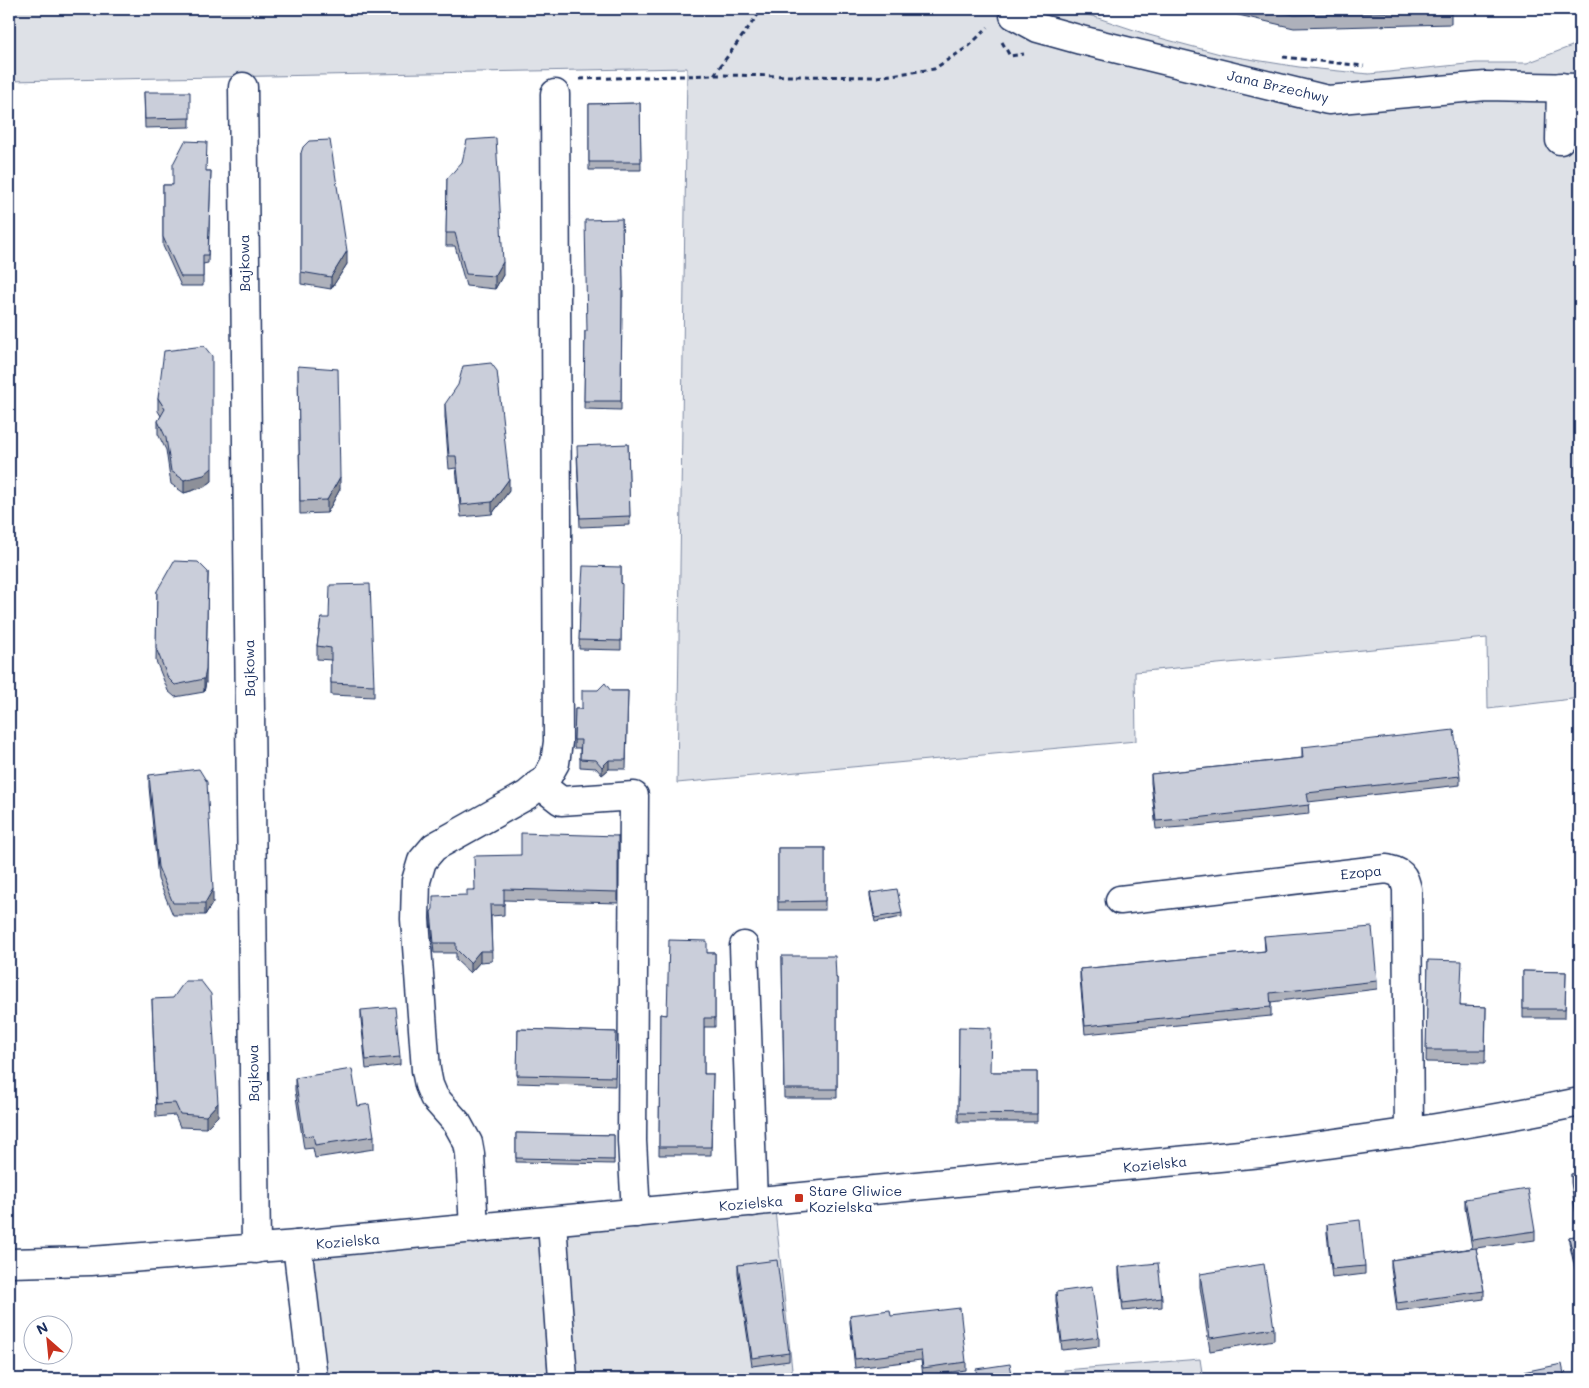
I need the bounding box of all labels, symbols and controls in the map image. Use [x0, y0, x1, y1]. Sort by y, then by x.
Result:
street label: Jana Brzechwy [1225, 65, 1331, 107]
street label: Bajkowa [234, 234, 254, 292]
street label: Bajkowa [239, 639, 259, 697]
street label: Ezopa [1339, 860, 1383, 884]
street label: Bajkowa [243, 1044, 263, 1102]
street label: Kozielska [1122, 1151, 1188, 1177]
place label: Stare Gliwice Kozielska [809, 1181, 902, 1216]
street label: Kozielska [718, 1191, 784, 1215]
marker: Stare Gliwice Kozielska [793, 1192, 805, 1204]
street label: Kozielska [315, 1229, 381, 1253]
north arrow [22, 1316, 72, 1366]
text: N [33, 1317, 51, 1339]

